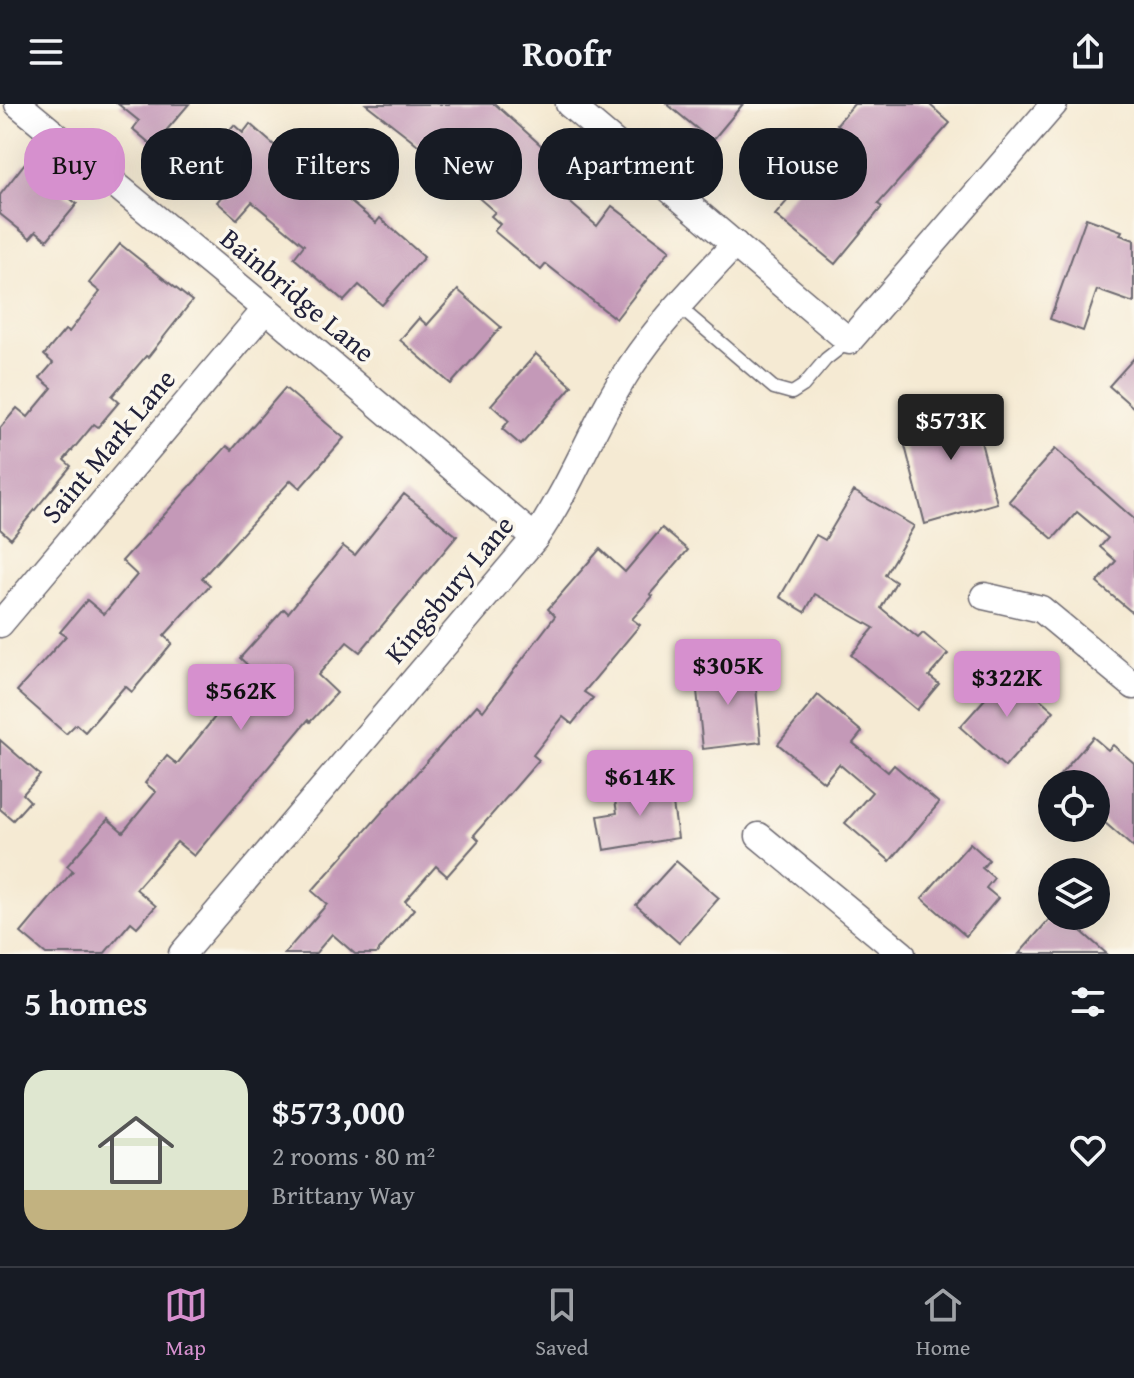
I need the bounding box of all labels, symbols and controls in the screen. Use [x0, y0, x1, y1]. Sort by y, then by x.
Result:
text: Roofr [522, 26, 612, 79]
icon: menu [24, 30, 68, 74]
icon: share [1066, 30, 1110, 74]
chip: Buy [24, 128, 125, 200]
chip: Rent [141, 128, 252, 200]
chip: Filters [268, 128, 399, 200]
chip: New [415, 128, 522, 200]
chip: Apartment [538, 128, 723, 200]
chip: House [739, 128, 867, 200]
street label: Bainbridge Lane [212, 218, 384, 372]
street label: Saint Mark Lane [31, 360, 185, 532]
pin: $573K [895, 394, 1007, 462]
text: $573K [916, 400, 986, 439]
street label: Kingsbury Lane [374, 506, 523, 672]
pin: $305K [672, 639, 784, 707]
text: $305K [693, 645, 763, 684]
pin: $322K [951, 651, 1063, 719]
text: $322K [972, 657, 1042, 696]
pin: $562K [185, 664, 297, 732]
text: $562K [206, 670, 276, 709]
pin: $614K [584, 750, 696, 818]
text: $614K [605, 756, 675, 795]
map controls [1038, 770, 1110, 930]
button: locate [1038, 770, 1110, 842]
button: layers [1038, 858, 1110, 930]
text: 5 homes [24, 978, 148, 1027]
icon: filters [1066, 980, 1110, 1024]
text: $573,000 [272, 1087, 405, 1136]
icon: home [88, 1102, 184, 1198]
icon: heart [1066, 1128, 1110, 1172]
text: 2 rooms · 80 m² [272, 1136, 435, 1175]
text: Brittany Way [272, 1175, 415, 1214]
tab: Map [164, 1283, 208, 1363]
tab: Saved [535, 1283, 589, 1363]
tab: Home [916, 1283, 970, 1363]

